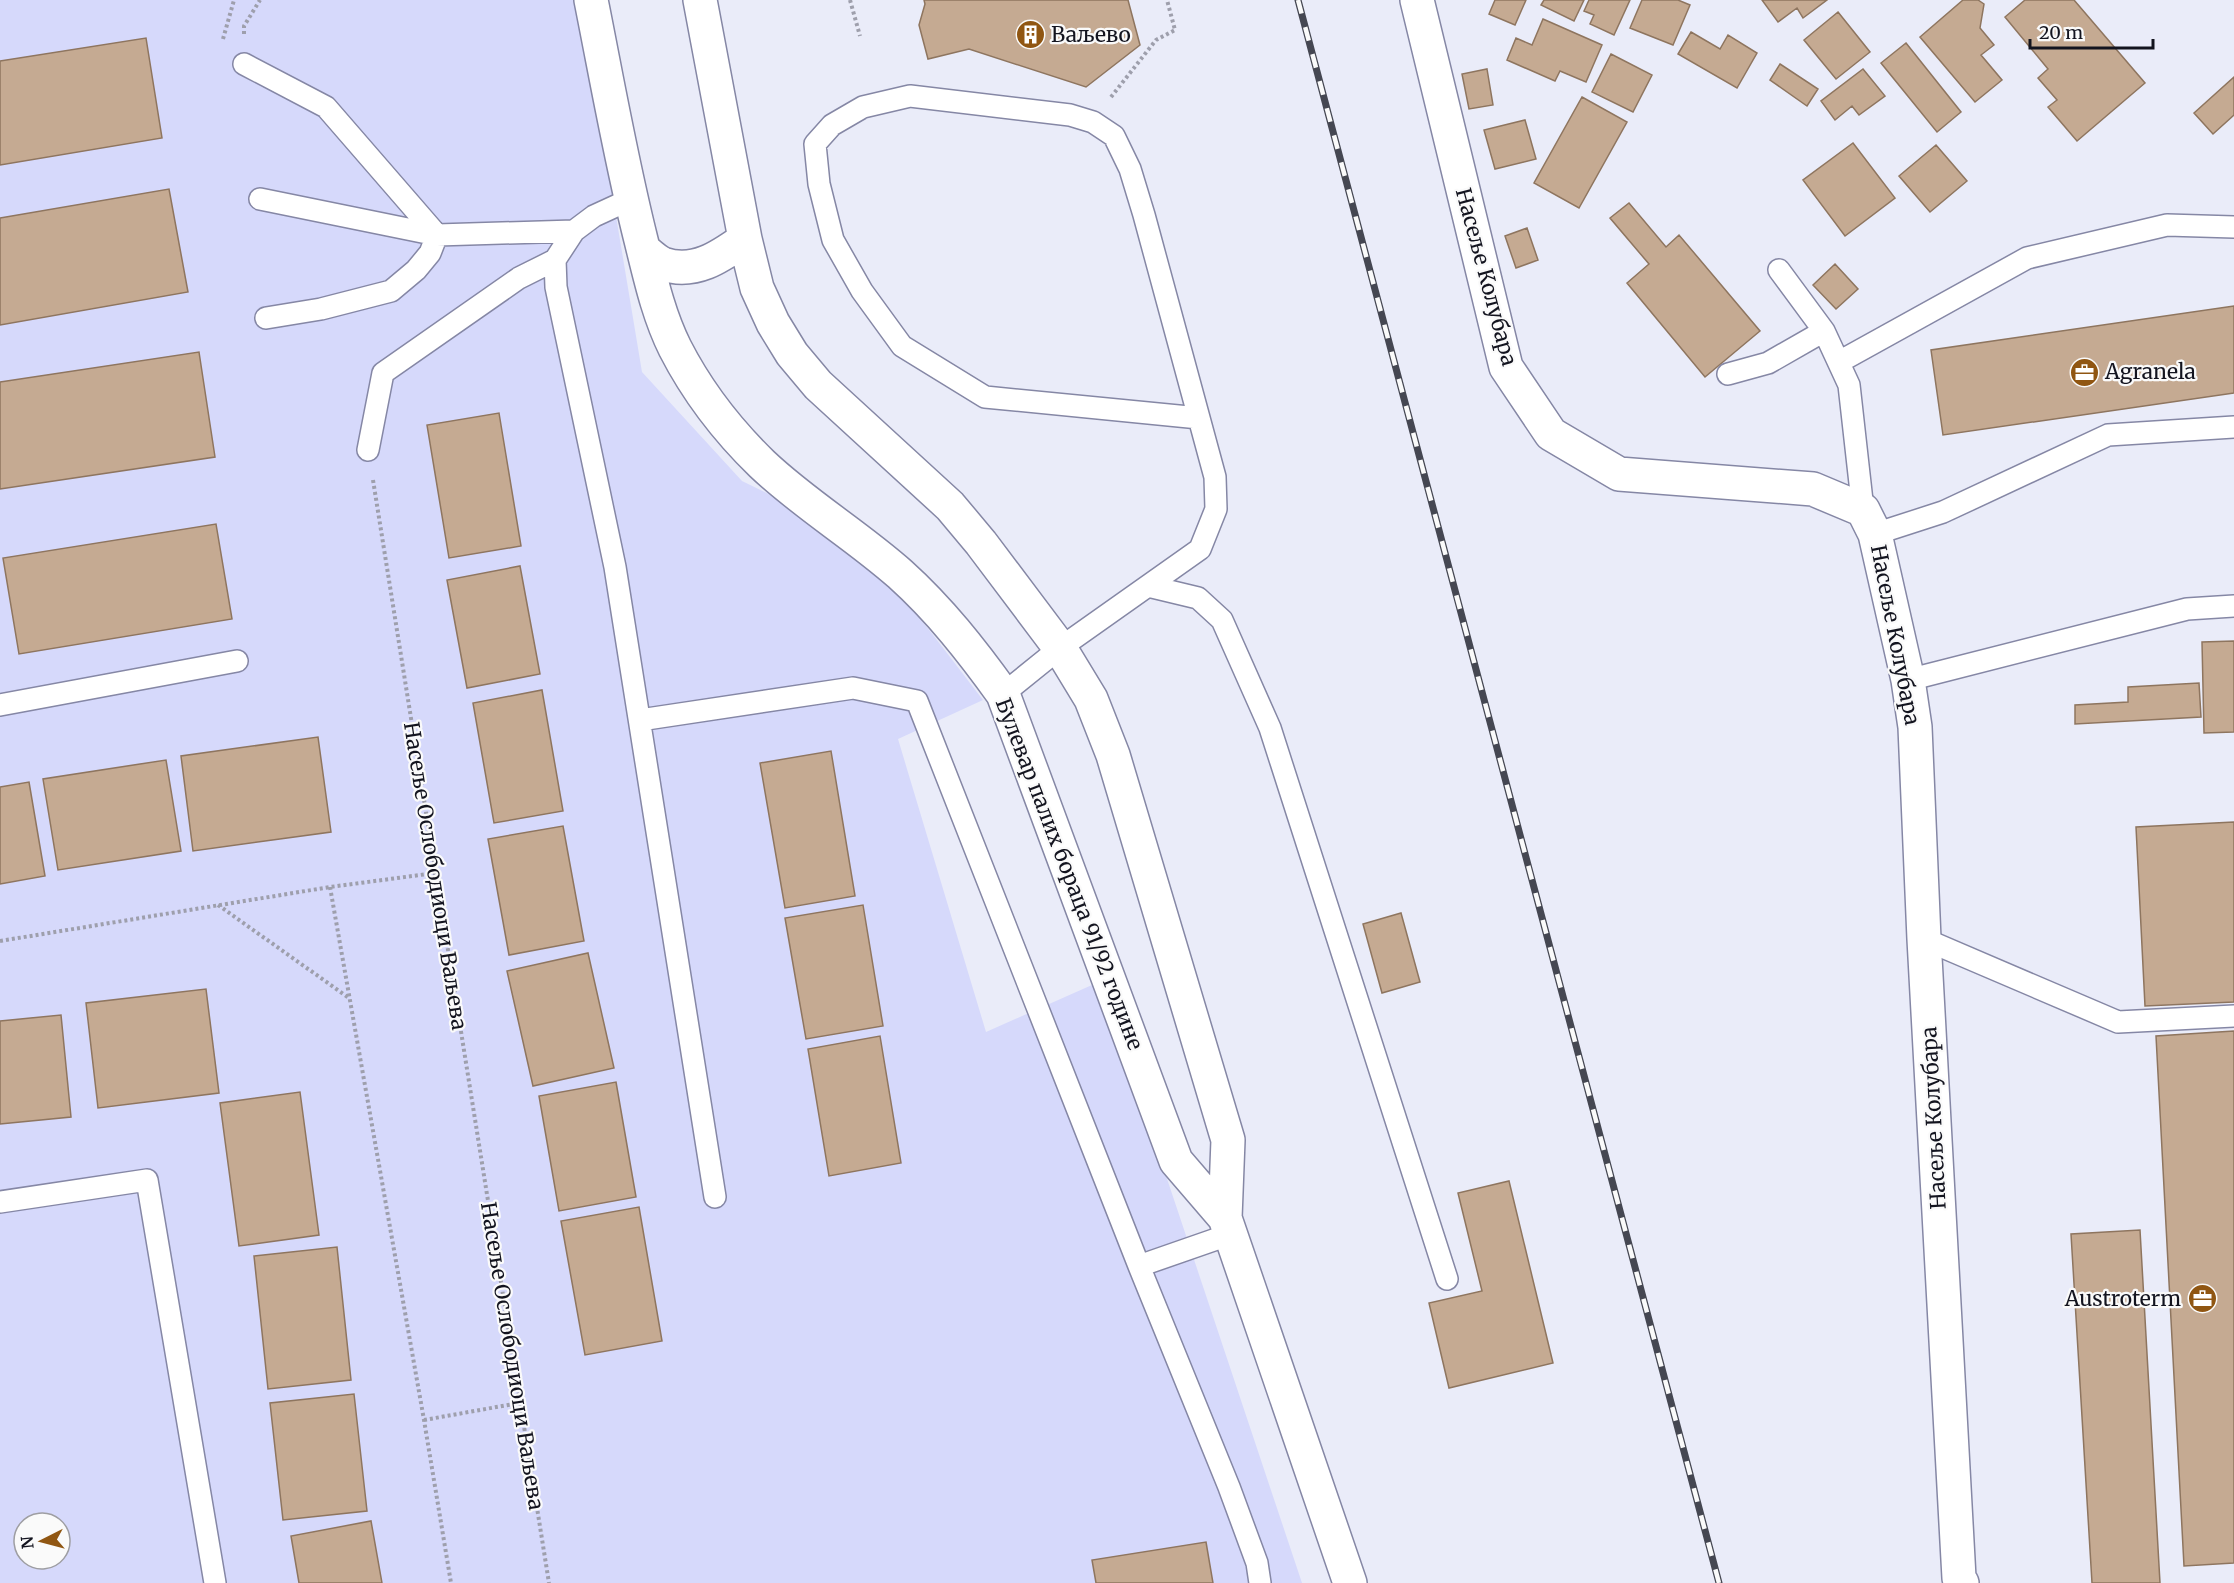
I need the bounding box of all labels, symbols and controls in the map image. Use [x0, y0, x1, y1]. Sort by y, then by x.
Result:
scale bar [2030, 12, 2153, 50]
building icon: Ваљево [1014, 19, 1046, 51]
place label: Ваљево [1051, 21, 1131, 48]
text: 20 m [2039, 21, 2083, 44]
street label: Насеље Колубара [1450, 185, 1523, 369]
office icon: Agranela [2068, 356, 2100, 388]
place label: Agranela [2104, 358, 2196, 385]
street label: Насеље Колубара [1865, 543, 1926, 727]
street label: Булевар палих бораца 91/92 године [990, 694, 1149, 1054]
street label: Насеље Ослободиоци Ваљева [398, 720, 473, 1032]
street label: Насеље Колубара [1915, 1026, 1952, 1210]
street label: Насеље Ослободиоци Ваљева [475, 1200, 550, 1512]
office icon: Austroterm [2186, 1283, 2218, 1315]
place label: Austroterm [2064, 1285, 2181, 1312]
north arrow [12, 1511, 72, 1571]
text: N [16, 1535, 38, 1550]

